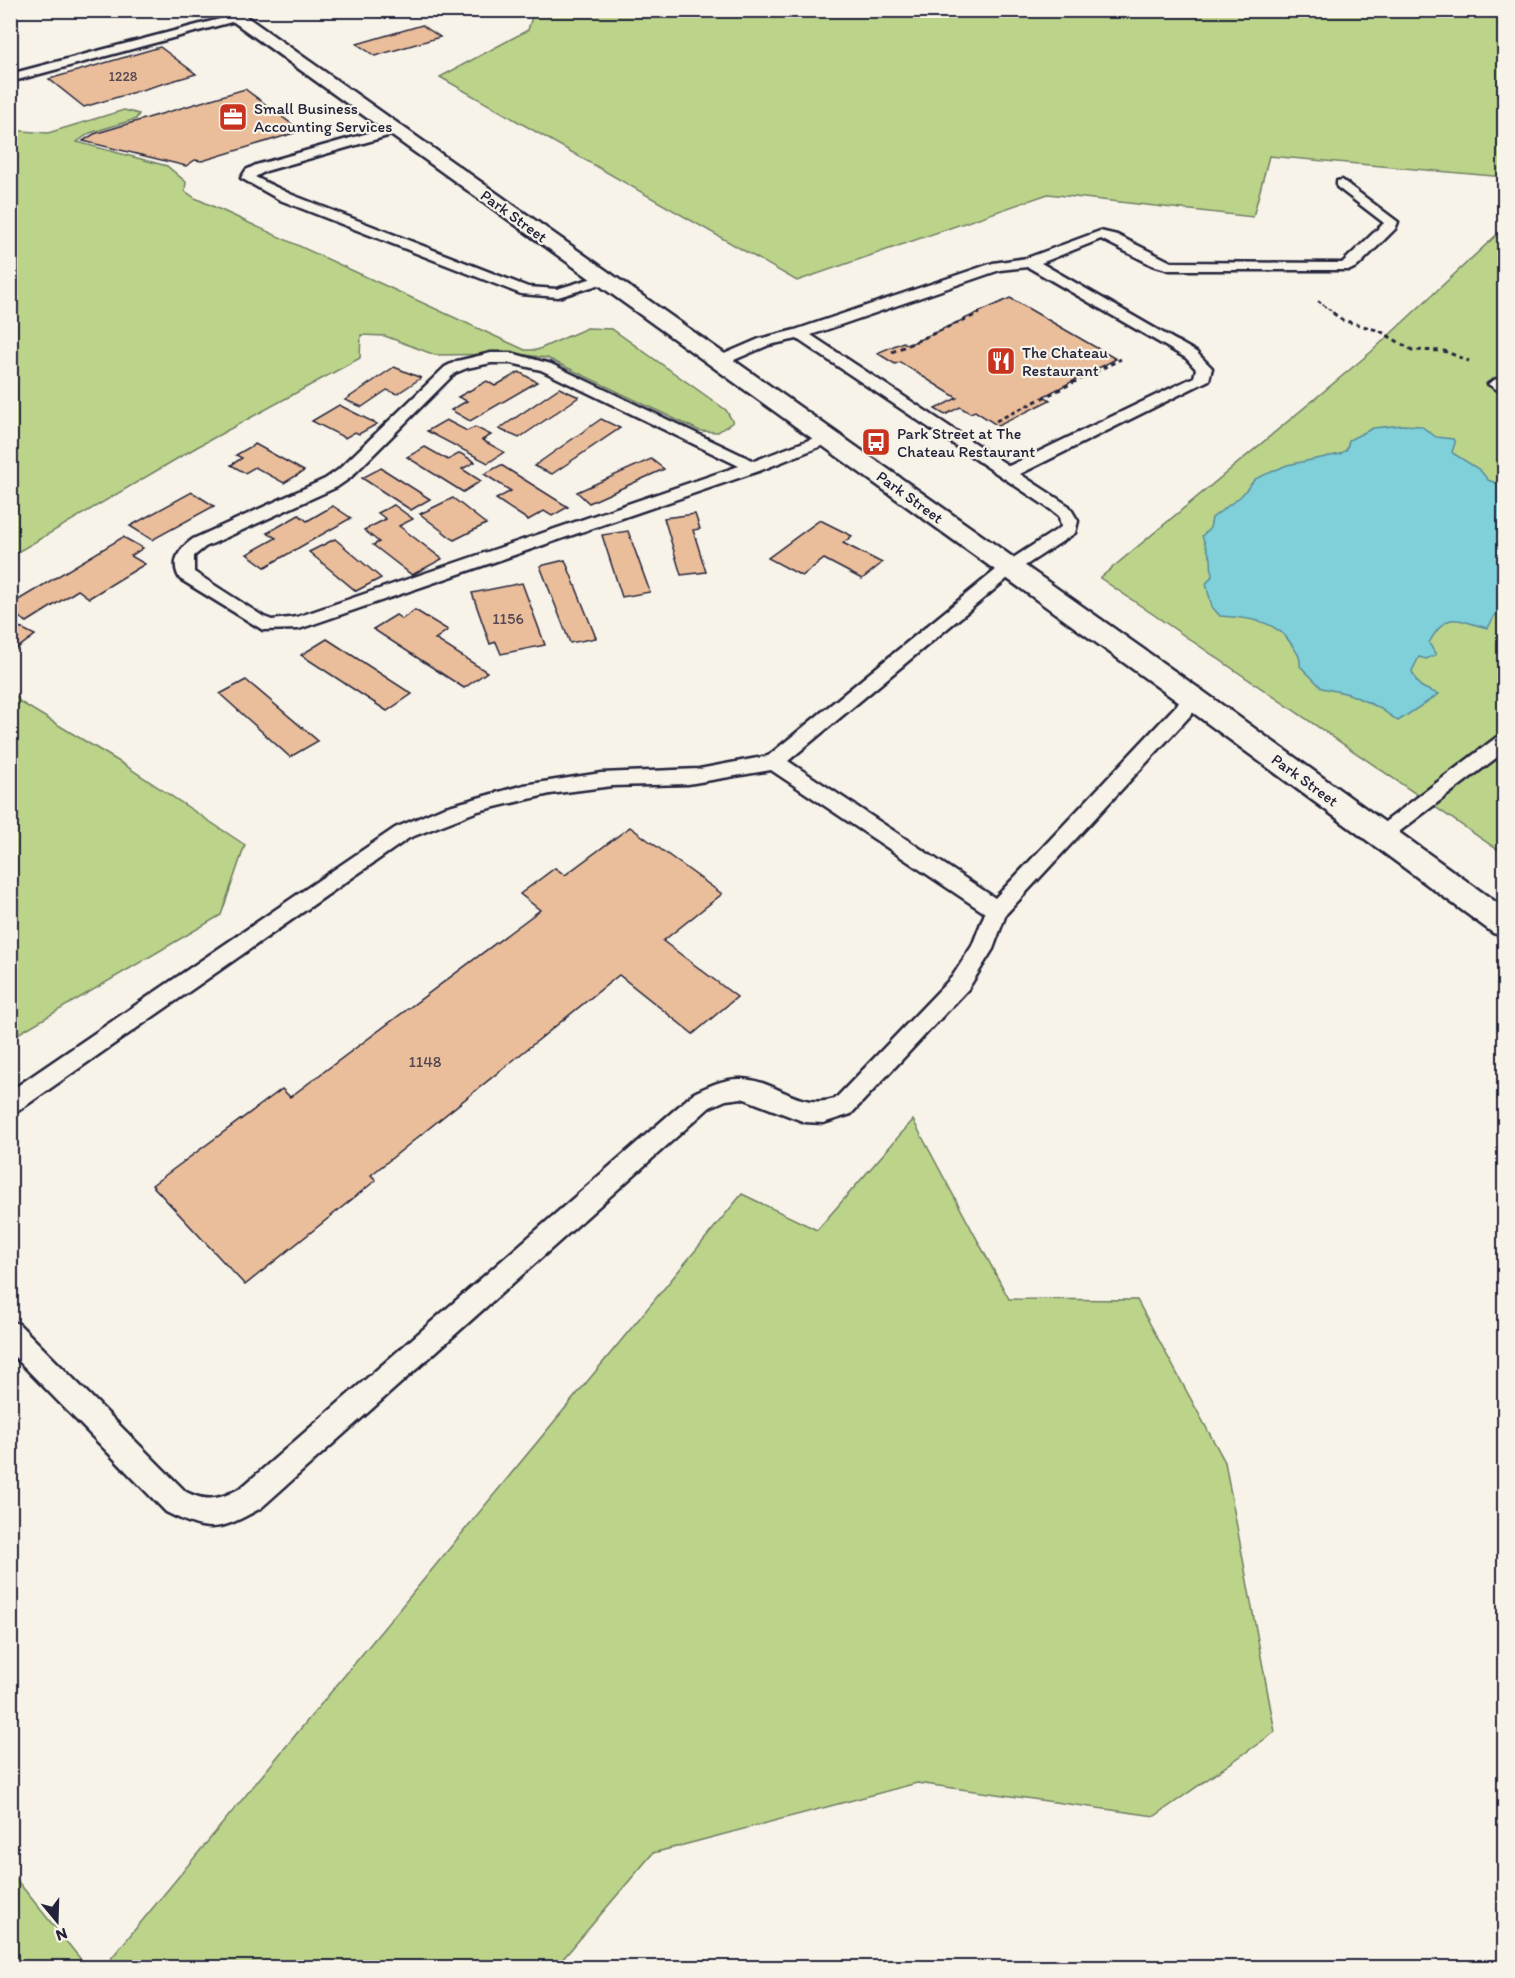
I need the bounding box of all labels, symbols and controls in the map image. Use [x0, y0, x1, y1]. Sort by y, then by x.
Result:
house number: 1228 [109, 68, 138, 85]
place label: Small Business Accounting Services [254, 99, 392, 136]
office icon: Small Business Accounting Services [217, 101, 249, 133]
street label: Park Street [477, 185, 551, 247]
place label: The Chateau Restaurant [1022, 343, 1108, 380]
restaurant icon: The Chateau Restaurant [985, 345, 1017, 377]
place label: Park Street at The Chateau Restaurant [897, 424, 1035, 461]
bus stop icon: Park Street at The Chateau Restaurant [860, 426, 892, 458]
street label: Park Street [873, 466, 947, 528]
house number: 1156 [492, 609, 524, 628]
street label: Park Street [1268, 749, 1342, 811]
house number: 1148 [408, 1052, 442, 1071]
north arrow [27, 1891, 87, 1951]
text: N [54, 1924, 70, 1945]

